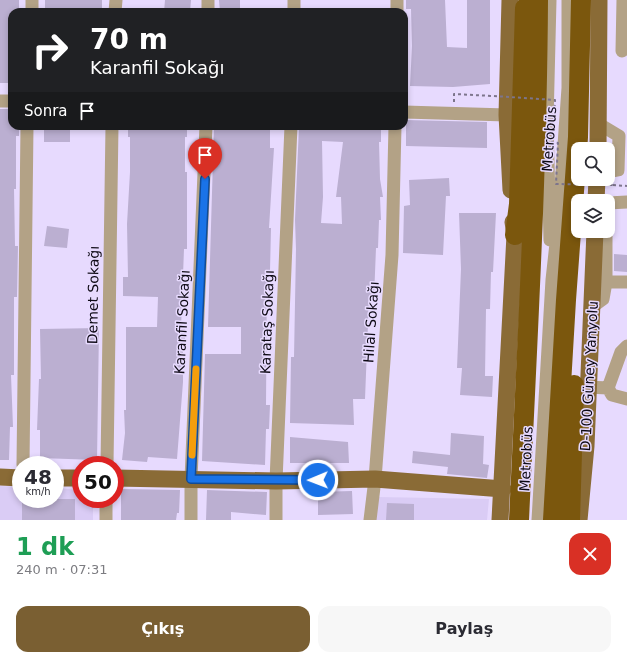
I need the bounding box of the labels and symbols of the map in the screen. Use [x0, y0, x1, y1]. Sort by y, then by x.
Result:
street label: Metrobüs [539, 106, 559, 172]
pin [188, 138, 222, 179]
street label: Demet Sokağı [84, 246, 102, 344]
street label: Karanfil Sokağı [171, 269, 193, 375]
street label: Karataş Sokağı [257, 270, 277, 374]
street label: Hilal Sokağı [360, 281, 382, 363]
street label: D-100 Güney Yanyolu [577, 300, 601, 452]
street label: Metrobüs [516, 426, 536, 492]
speed limit sign: 50 [72, 456, 124, 508]
position arrow [297, 459, 339, 501]

